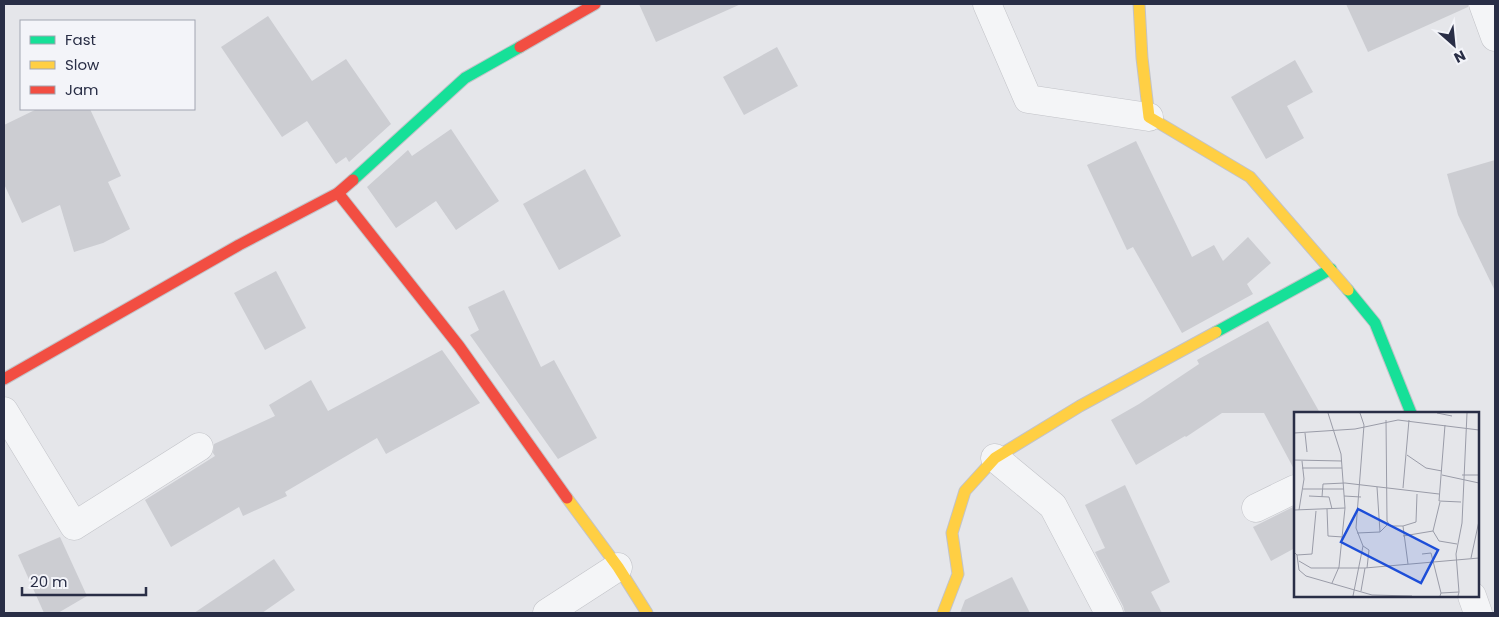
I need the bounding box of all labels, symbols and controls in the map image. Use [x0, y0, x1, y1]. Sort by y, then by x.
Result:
legend [20, 20, 195, 110]
north arrow [1429, 20, 1479, 70]
text: Fast [65, 29, 96, 50]
text: N [1451, 45, 1469, 68]
text: Slow [65, 54, 100, 75]
text: Jam [65, 79, 99, 100]
inset map [1294, 412, 1479, 597]
scale bar [22, 564, 146, 596]
text: 20 m [30, 571, 68, 592]

